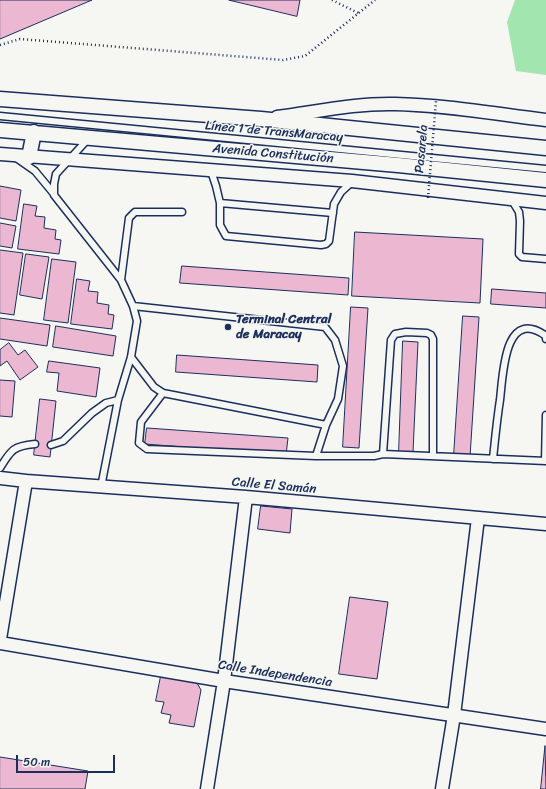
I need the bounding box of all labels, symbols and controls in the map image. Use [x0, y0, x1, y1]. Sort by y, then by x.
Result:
street label: Línea 1 de TransMaracay [204, 118, 344, 146]
street label: Pasarela [412, 124, 432, 174]
street label: Avenida Constitución [212, 141, 334, 167]
place label: Terminal Central de Maracay [236, 312, 331, 343]
marker: Terminal Central de Maracay [223, 322, 233, 332]
street label: Calle El Samán [231, 475, 317, 497]
street label: Calle Independencia [217, 657, 333, 691]
scale bar [18, 747, 117, 773]
text: 50 m [23, 751, 50, 773]

